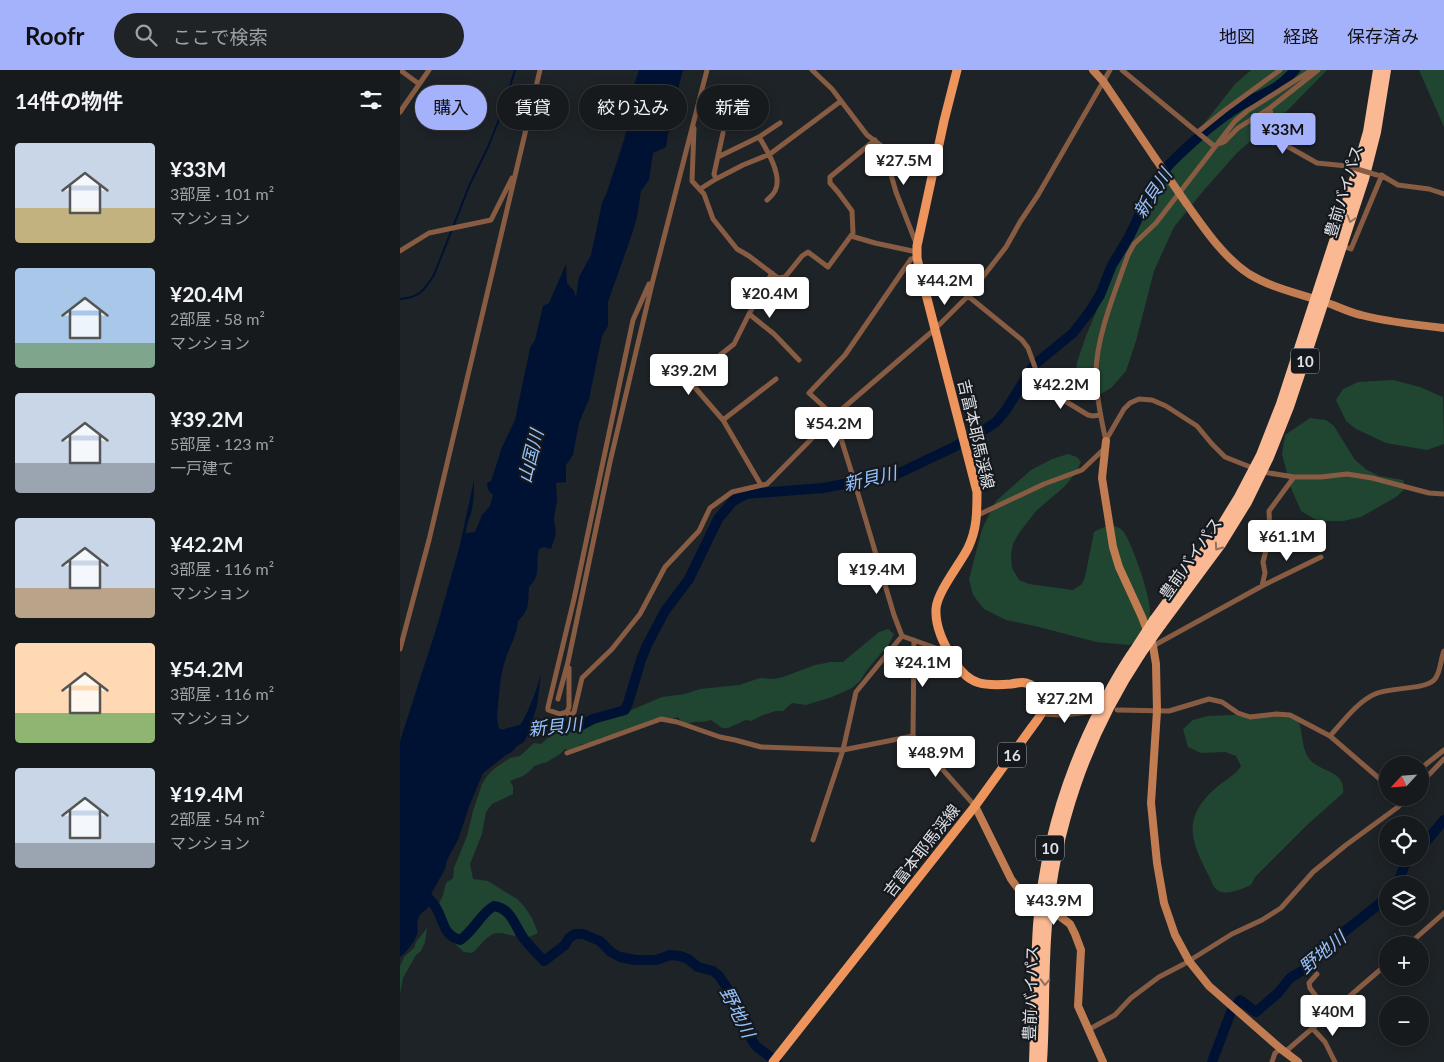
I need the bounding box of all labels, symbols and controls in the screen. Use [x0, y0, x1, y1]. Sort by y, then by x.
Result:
search box [114, 13, 464, 58]
text: Roofr [25, 21, 84, 50]
icon: search [132, 21, 160, 49]
text: ここで検索 [172, 25, 267, 48]
text: 地図 [1219, 25, 1255, 47]
text: 経路 [1283, 25, 1319, 47]
text: 保存済み [1347, 25, 1419, 47]
chip: 購入 [415, 85, 487, 130]
chip: 賃貸 [497, 85, 569, 130]
chip: 絞り込み [579, 85, 687, 130]
chip: 新着 [697, 85, 769, 130]
icon: filters [357, 86, 385, 114]
text: 14件の物件 [15, 88, 123, 113]
pin: ¥33M [1253, 112, 1313, 155]
text: ¥33M [1262, 119, 1304, 138]
street label: 豊前バイパス [1320, 142, 1366, 240]
pin: ¥27.5M [863, 144, 945, 186]
text: ¥27.5M [876, 150, 932, 169]
text: ¥33M [170, 156, 226, 181]
icon: home [55, 163, 115, 223]
water label: 新貝川 [1128, 163, 1177, 222]
text: 3部屋 · 101 m² [170, 184, 274, 203]
text: マンション [170, 208, 250, 227]
one-way arrow [1346, 215, 1356, 223]
pin: ¥44.2M [904, 264, 986, 306]
text: ¥44.2M [917, 270, 973, 289]
pin: ¥20.4M [729, 276, 811, 319]
text: ¥20.4M [170, 281, 244, 306]
text: ¥20.4M [742, 283, 798, 302]
icon: home [55, 288, 115, 348]
text: 2部屋 · 58 m² [170, 309, 265, 328]
text: マンション [170, 333, 250, 352]
road number: 10 [1291, 348, 1319, 374]
pin: ¥39.2M [648, 354, 730, 396]
text: ¥39.2M [661, 360, 717, 379]
pin: ¥42.2M [1020, 368, 1102, 410]
text: ¥42.2M [1033, 374, 1089, 393]
street label: 吉富本耶馬渓線 [955, 377, 999, 491]
text: ¥39.2M [170, 406, 244, 431]
pin: ¥54.2M [793, 406, 875, 449]
icon: home [55, 413, 115, 473]
text: ¥54.2M [806, 413, 862, 432]
water label: 山国川 [513, 425, 548, 485]
text: 5部屋 · 123 m² [170, 434, 274, 453]
text: 一戸建て [170, 458, 234, 477]
water label: 新貝川 [841, 461, 901, 495]
street label: 豊前バイパス [1155, 513, 1225, 603]
pin: ¥61.1M [1246, 520, 1328, 562]
text: ¥61.1M [1259, 526, 1315, 545]
text: ¥42.2M [170, 531, 244, 556]
icon: home [55, 538, 115, 598]
one-way arrow [1215, 541, 1224, 551]
pin: ¥19.4M [836, 552, 918, 595]
text: 3部屋 · 116 m² [170, 559, 274, 578]
text: ¥19.4M [849, 559, 905, 578]
text: マンション [170, 583, 250, 602]
pin: ¥24.1M [882, 646, 964, 688]
text: ¥24.1M [895, 652, 951, 671]
text: ¥54.2M [170, 656, 244, 681]
icon: home [55, 663, 115, 723]
pin: ¥27.2M [1024, 682, 1106, 724]
text: 3部屋 · 116 m² [170, 684, 274, 703]
text: ¥27.2M [1037, 688, 1093, 707]
text: マンション [170, 708, 250, 727]
water label: 新貝川 [527, 712, 585, 740]
pin: ¥48.9M [895, 736, 977, 778]
text: ¥48.9M [908, 742, 964, 761]
road number: 16 [998, 742, 1026, 768]
north arrow [1379, 756, 1429, 806]
map controls [1379, 756, 1429, 1046]
text: ¥19.4M [170, 781, 244, 806]
icon: home [55, 788, 115, 848]
street label: 吉富本耶馬渓線 [879, 800, 963, 900]
text: 2部屋 · 54 m² [170, 809, 265, 828]
button: locate [1379, 816, 1429, 866]
text: マンション [170, 833, 250, 852]
road number: 10 [1036, 836, 1064, 860]
button: layers [1379, 876, 1429, 926]
pin: ¥43.9M [1013, 884, 1095, 926]
text: ¥43.9M [1026, 890, 1082, 909]
water label: 野地川 [1294, 925, 1351, 978]
button: + [1379, 936, 1429, 986]
street label: 豊前バイパス [1019, 945, 1041, 1041]
one-way arrow [1040, 978, 1050, 986]
water label: 野地川 [716, 983, 761, 1043]
pin: ¥40M [1303, 994, 1363, 1037]
button: − [1379, 996, 1429, 1046]
text: ¥40M [1312, 1001, 1354, 1020]

